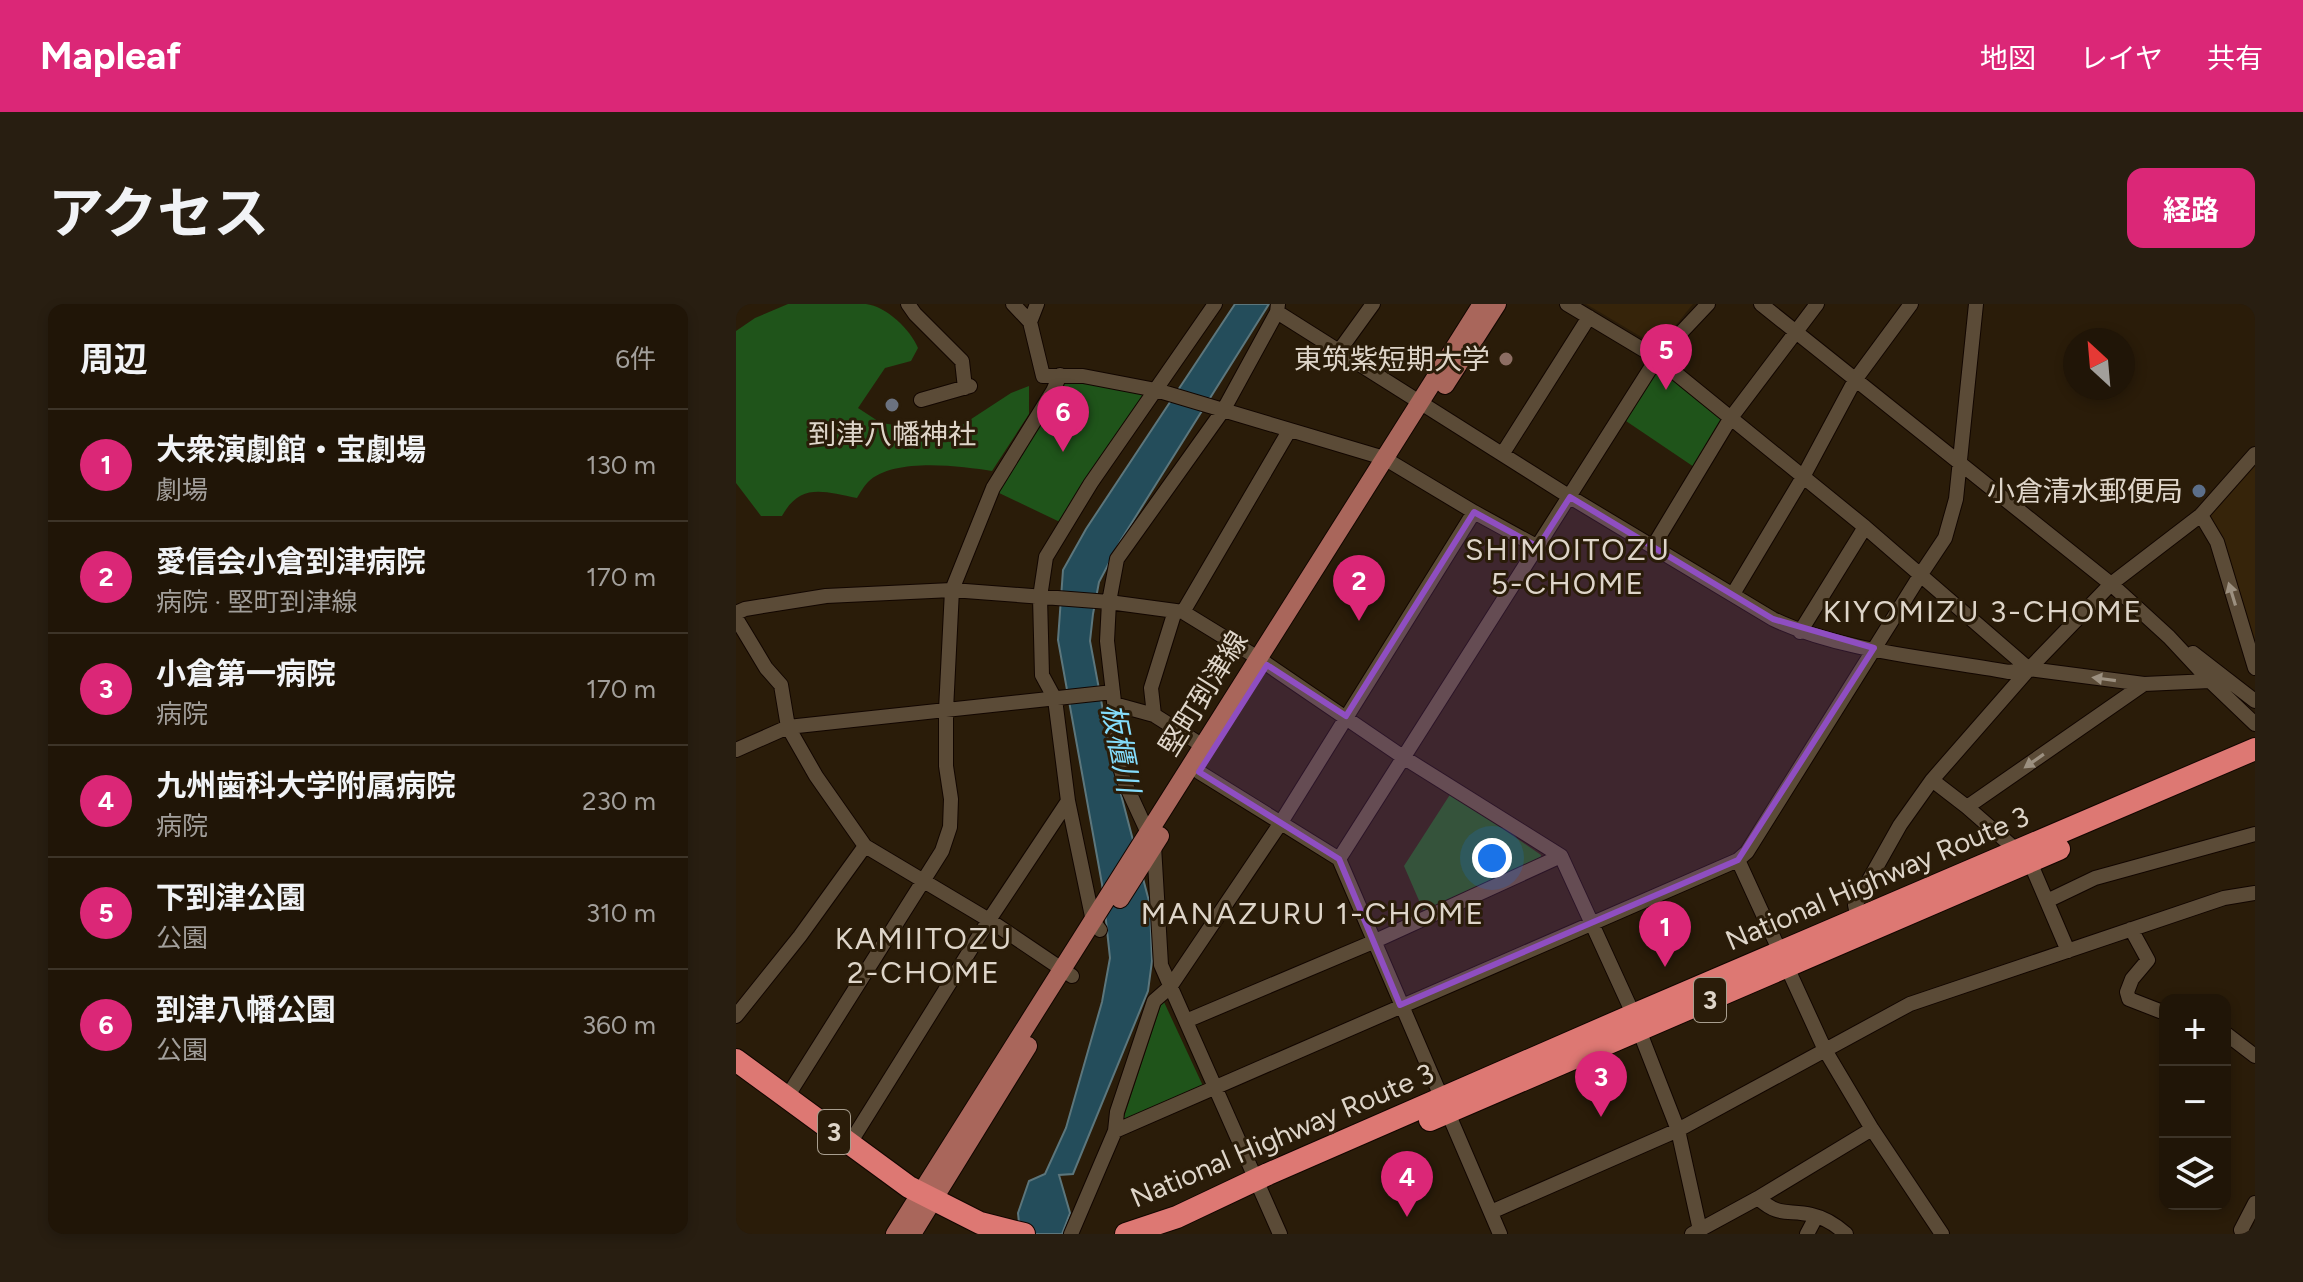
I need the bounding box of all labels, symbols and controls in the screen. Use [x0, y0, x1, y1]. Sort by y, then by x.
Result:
text: Mapleaf [40, 33, 181, 79]
text: 地図 [1980, 41, 2036, 75]
text: レイヤ [2080, 41, 2163, 75]
text: 共有 [2207, 41, 2263, 75]
button: 経路 [2127, 168, 2255, 248]
text: アクセス [48, 180, 269, 247]
pin: 5 [1640, 324, 1692, 390]
north arrow [2063, 328, 2135, 400]
text: 周辺 [80, 339, 148, 380]
place label: 東筑紫短期大学 [1294, 342, 1490, 376]
text: 6件 [615, 343, 656, 375]
marker: 東筑紫短期大学 [1497, 350, 1515, 368]
pin: 6 [1037, 386, 1089, 452]
marker: 到津八幡神社 [883, 396, 901, 414]
place label: 到津八幡神社 [808, 417, 976, 451]
text: 大衆演劇館・宝劇場 [156, 431, 426, 468]
text: 1 [101, 449, 111, 481]
text: 130 m [586, 449, 656, 481]
text: 劇場 [156, 474, 208, 506]
place label: 小倉清水郵便局 [1987, 474, 2183, 508]
marker: 小倉清水郵便局 [2190, 482, 2208, 500]
district label: SHIMOITOZU 5-CHOME [1465, 531, 1671, 602]
text: 愛信会小倉到津病院 [156, 543, 426, 580]
pin: 2 [1333, 555, 1385, 621]
text: 2 [98, 561, 114, 593]
text: 170 m [586, 561, 656, 593]
one-way arrow [2225, 581, 2238, 605]
text: 病院 · 堅町到津線 [156, 586, 357, 618]
district label: KIYOMIZU 3-CHOME [1823, 593, 2143, 630]
street label: 堅町到津線 [1151, 625, 1255, 761]
text: 小倉第一病院 [156, 655, 336, 692]
one-way arrow [2091, 672, 2116, 685]
text: 3 [99, 673, 113, 705]
text: 170 m [586, 673, 656, 705]
text: 病院 [156, 698, 208, 730]
water label: 板櫃川 [1094, 700, 1148, 799]
one-way arrow [2024, 753, 2045, 768]
text: 九州歯科大学附属病院 [156, 767, 456, 804]
text: 4 [98, 785, 114, 817]
text: 230 m [582, 785, 656, 817]
street label: National Highway Route 3 [1720, 799, 2034, 957]
text: 病院 [156, 810, 208, 842]
your location [1472, 838, 1512, 878]
text: 下到津公園 [156, 879, 306, 916]
district label: MANAZURU 1-CHOME [1141, 895, 1485, 932]
text: 5 [98, 897, 114, 929]
text: 310 m [586, 897, 656, 929]
pin: 1 [1639, 901, 1691, 967]
district label: KAMIITOZU 2-CHOME [835, 920, 1013, 991]
text: 公園 [156, 922, 208, 954]
road number: 3 [1694, 978, 1726, 1022]
text: 到津八幡公園 [156, 991, 336, 1028]
map controls [2159, 994, 2231, 1210]
button: + [2159, 994, 2231, 1066]
text: 6 [98, 1009, 114, 1041]
text: 360 m [582, 1009, 656, 1041]
text: 公園 [156, 1034, 208, 1066]
pin: 3 [1575, 1051, 1627, 1117]
street label: National Highway Route 3 [1125, 1056, 1439, 1214]
button: − [2159, 1066, 2231, 1138]
road number: 3 [818, 1110, 850, 1154]
button: layers [2159, 1138, 2231, 1210]
pin: 4 [1381, 1151, 1433, 1217]

